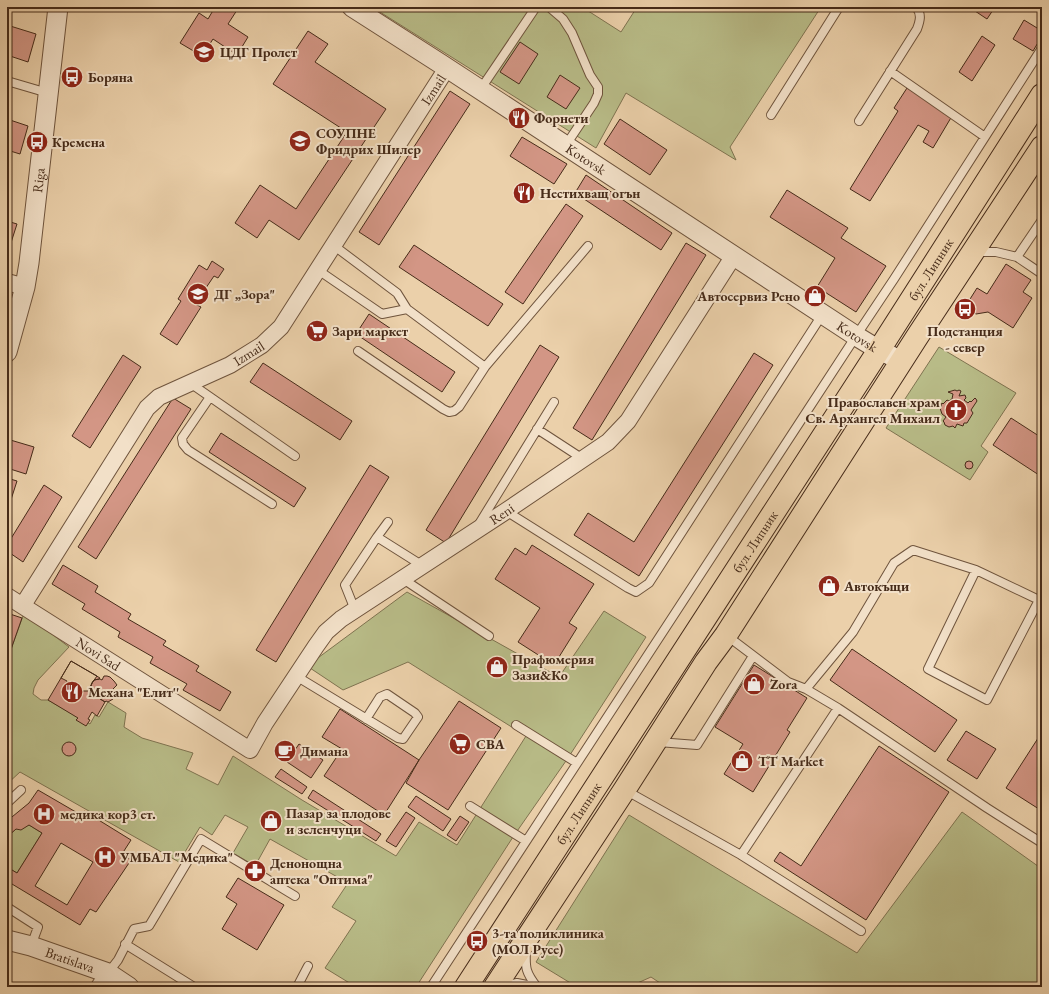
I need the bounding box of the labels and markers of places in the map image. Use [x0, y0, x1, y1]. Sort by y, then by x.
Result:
school or university icon: ЦДГ Пролет [191, 39, 217, 65]
place label: ЦДГ Пролет [220, 43, 298, 61]
bus stop icon: Боряна [59, 64, 85, 90]
place label: Боряна [88, 68, 134, 86]
restaurant icon: Форнети [506, 105, 532, 131]
place label: Форнети [534, 109, 588, 127]
place label: СОУПНЕ Фридрих Шилер [316, 124, 421, 158]
school or university icon: СОУПНЕ Фридрих Шилер [287, 128, 313, 154]
bus stop icon: Кремена [24, 129, 50, 155]
place label: Кремена [52, 133, 106, 151]
restaurant icon: Нестихващ огън [511, 180, 537, 206]
place label: Нестихващ огън [540, 184, 640, 202]
school or university icon: ДГ „Зора" [185, 281, 211, 307]
shop icon: Автосервиз Рено [802, 283, 828, 309]
place label: ДГ „Зора" [214, 285, 275, 303]
place label: Автосервиз Рено [696, 287, 800, 305]
bus stop icon: Подстанция - север [952, 296, 978, 322]
supermarket icon: Зари маркет [304, 318, 330, 344]
place label: Зари маркет [332, 322, 409, 340]
place label: Подстанция - север [927, 322, 1003, 356]
place label: Православен храм Св. Архангел Михаил [806, 393, 941, 427]
church icon: Православен храм Св. Архангел Михаил [943, 397, 969, 423]
shop icon: Автокъщи [816, 573, 842, 599]
place label: Автокъщи [843, 577, 909, 595]
place label: Прафюмерия Зази&Ко [512, 650, 595, 684]
shop icon: Прафюмерия Зази&Ко [484, 654, 510, 680]
shop icon: Zora [741, 671, 767, 697]
place label: Zora [770, 675, 798, 693]
restaurant icon: Механа "Елит'' [59, 679, 85, 705]
place label: Механа "Елит'' [88, 683, 179, 701]
supermarket icon: CBA [447, 731, 473, 757]
place label: CBA [476, 735, 505, 753]
cafe icon: Димана [272, 738, 298, 764]
place label: Димана [300, 742, 349, 760]
shop icon: TT Market [729, 748, 755, 774]
place label: TT Market [758, 752, 824, 770]
hospital icon: медика кор3 ет. [31, 801, 57, 827]
place label: Пазар за плодове и зеленчуци [286, 804, 391, 838]
place label: медика кор3 ет. [60, 805, 156, 823]
shop icon: Пазар за плодове и зеленчуци [258, 808, 284, 834]
hospital icon: УМБАЛ "Медика" [92, 844, 118, 870]
place label: УМБАЛ "Медика" [119, 848, 233, 866]
place label: Денонощна аптека "Оптима" [270, 854, 373, 888]
pharmacy icon: Денонощна аптека "Оптима" [242, 858, 268, 884]
place label: 3-та поликлиника (МОЛ Русе) [492, 924, 605, 958]
bus stop icon: 3-та поликлиника (МОЛ Русе) [464, 928, 490, 954]

